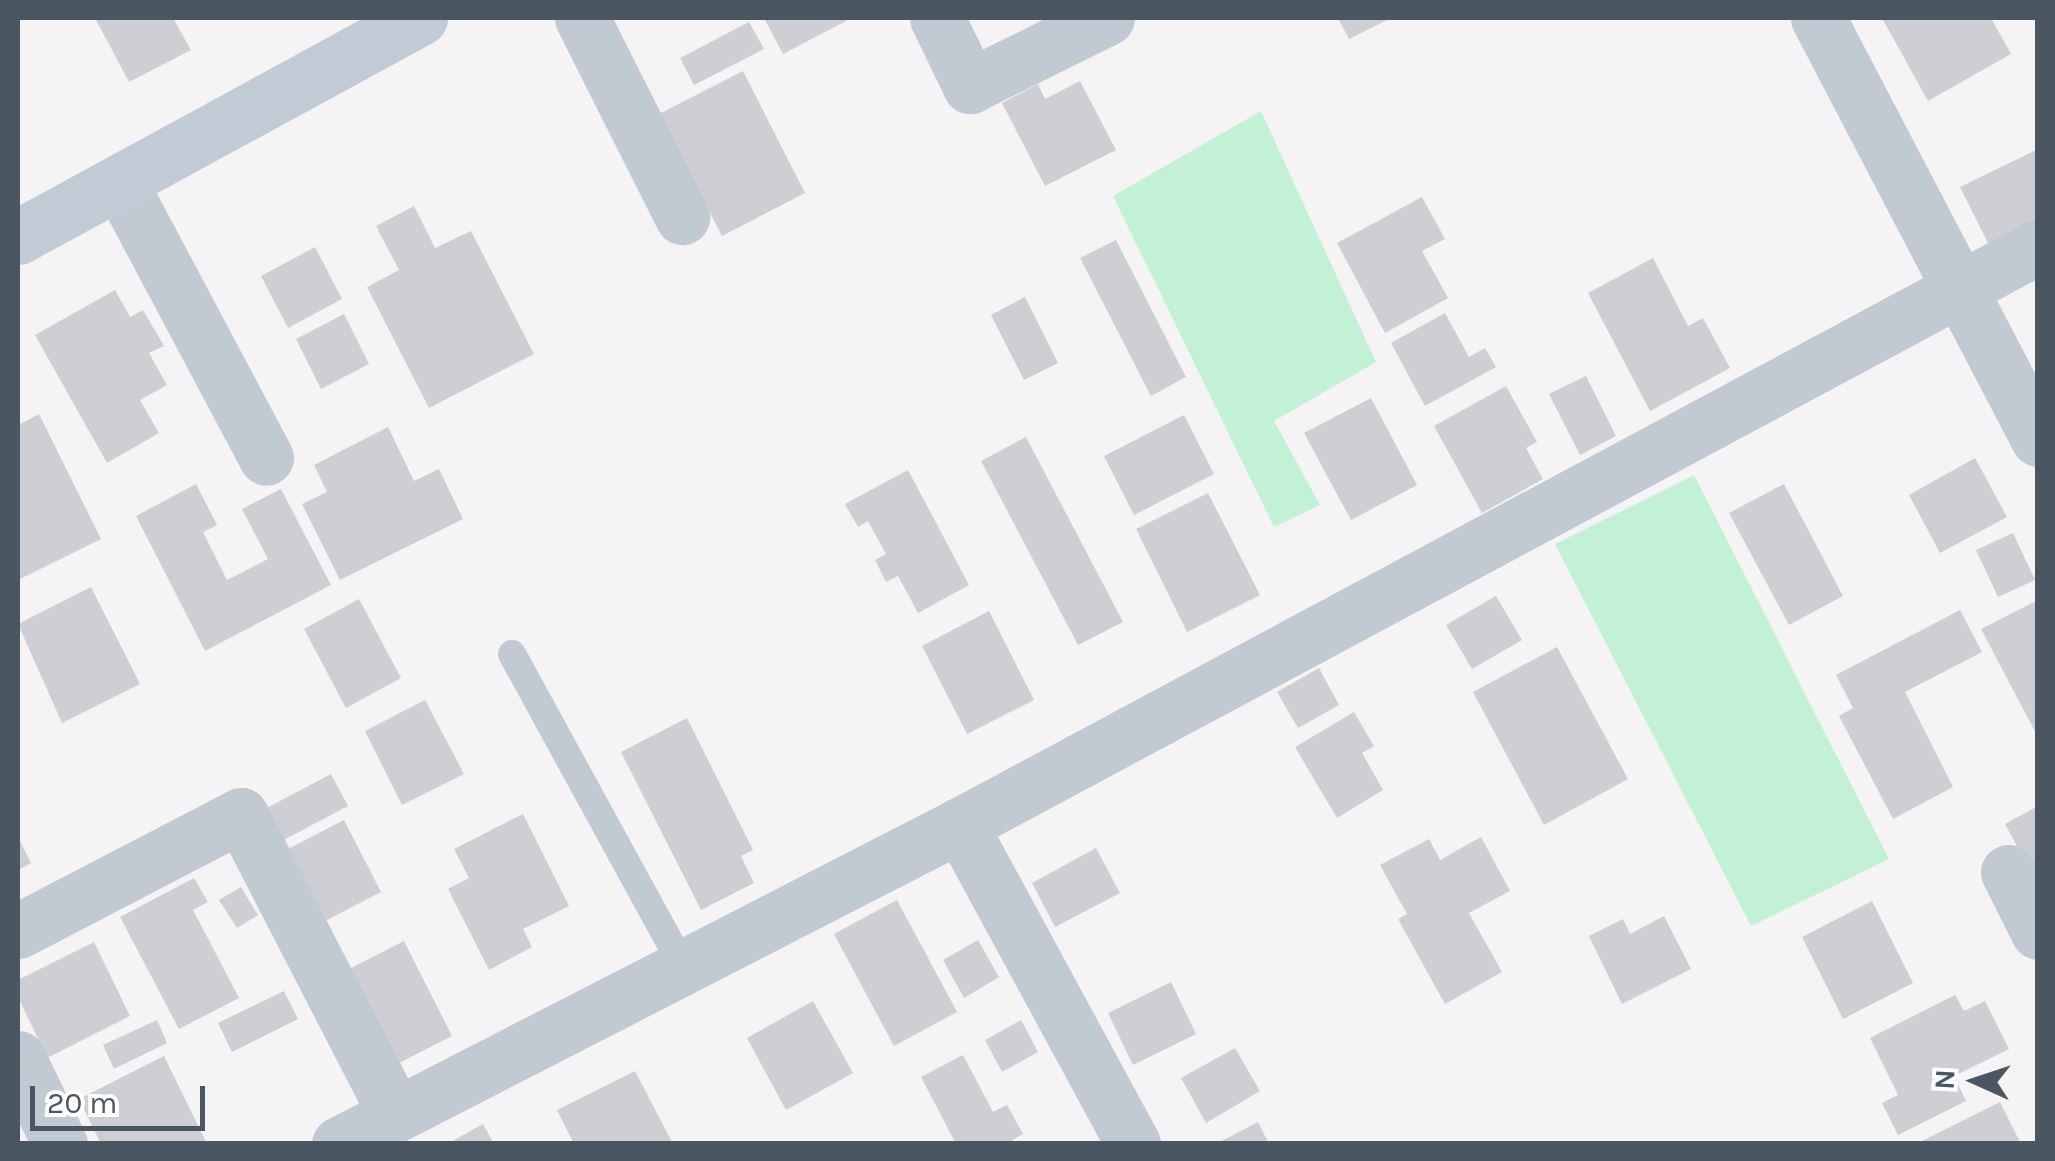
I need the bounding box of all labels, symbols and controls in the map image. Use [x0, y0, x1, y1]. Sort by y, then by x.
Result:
north arrow [1925, 1031, 2025, 1131]
scale bar [35, 1066, 210, 1128]
text: N [1928, 1069, 1962, 1090]
text: 20 m [47, 1085, 117, 1121]

